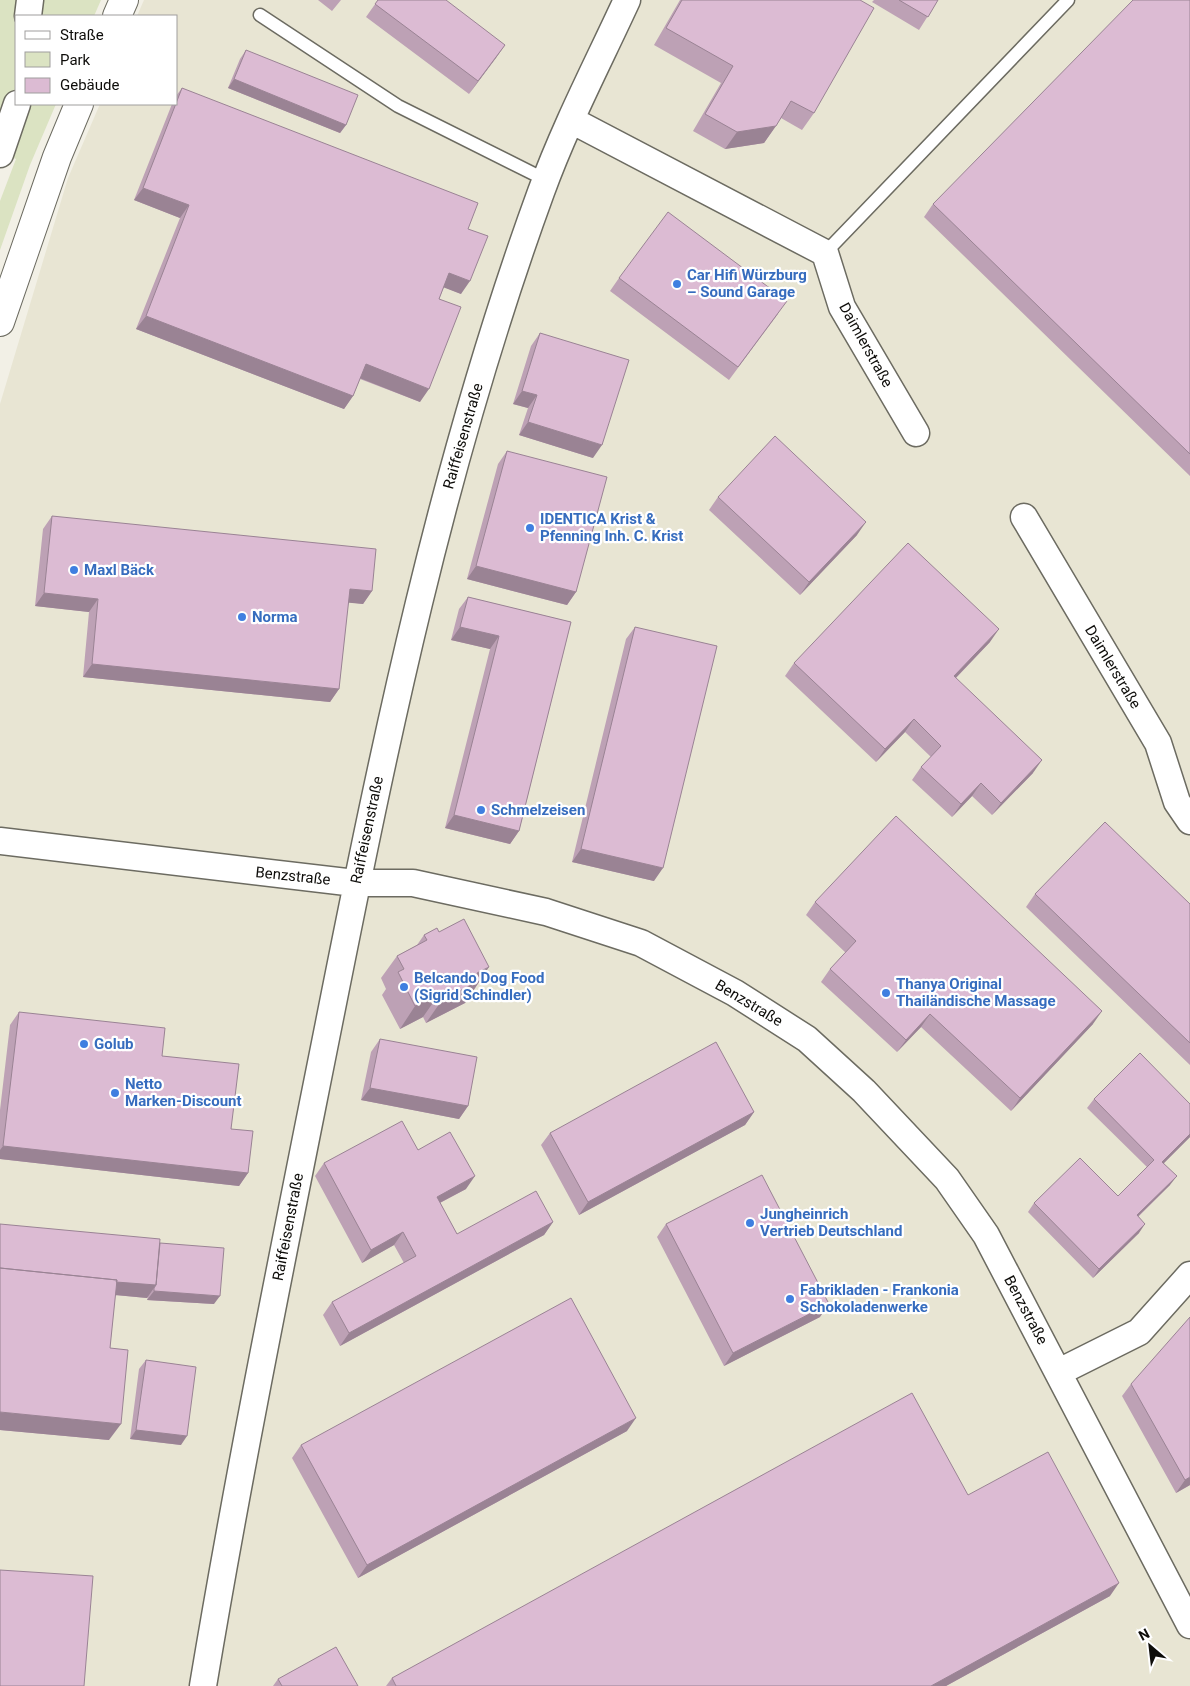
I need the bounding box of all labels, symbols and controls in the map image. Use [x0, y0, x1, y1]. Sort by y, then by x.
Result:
legend [15, 15, 178, 105]
text: Straße [60, 26, 104, 44]
text: Park [60, 51, 91, 69]
text: Gebäude [60, 76, 119, 94]
place label: Car Hifi Würzburg – Sound Garage [687, 266, 807, 301]
marker: Car Hifi Würzburg – Sound Garage [671, 278, 683, 290]
street label: Daimlerstraße [835, 300, 897, 390]
street label: Raiffeisenstraße [439, 381, 487, 491]
place label: IDENTICA Krist & Pfenning Inh. C. Krist [540, 510, 683, 545]
marker: IDENTICA Krist & Pfenning Inh. C. Krist [524, 522, 536, 534]
place label: Maxl Bäck [84, 561, 155, 579]
marker: Maxl Bäck [68, 564, 80, 576]
place label: Norma [252, 608, 298, 626]
marker: Norma [236, 611, 248, 623]
street label: Daimlerstraße [1081, 622, 1145, 712]
street label: Raiffeisenstraße [347, 775, 387, 885]
place label: Schmelzeisen [491, 801, 585, 819]
marker: Schmelzeisen [475, 804, 487, 816]
street label: Benzstraße [255, 863, 332, 889]
place label: Belcando Dog Food (Sigrid Schindler) [414, 969, 545, 1004]
place label: Thanya Original Thailändische Massage [896, 975, 1056, 1010]
street label: Benzstraße [712, 976, 786, 1030]
marker: Belcando Dog Food (Sigrid Schindler) [398, 981, 410, 993]
marker: Thanya Original Thailändische Massage [880, 987, 892, 999]
place label: Golub [94, 1035, 134, 1053]
marker: Golub [78, 1038, 90, 1050]
place label: Netto Marken-Discount [125, 1075, 242, 1110]
marker: Netto Marken-Discount [109, 1087, 121, 1099]
street label: Raiffeisenstraße [269, 1172, 307, 1282]
place label: Jungheinrich Vertrieb Deutschland [760, 1205, 902, 1240]
marker: Jungheinrich Vertrieb Deutschland [744, 1217, 756, 1229]
street label: Benzstraße [1000, 1272, 1052, 1348]
place label: Fabrikladen - Frankonia Schokoladenwerke [800, 1281, 959, 1316]
marker: Fabrikladen - Frankonia Schokoladenwerke [784, 1293, 796, 1305]
north arrow [1125, 1621, 1175, 1671]
text: N [1136, 1625, 1152, 1644]

